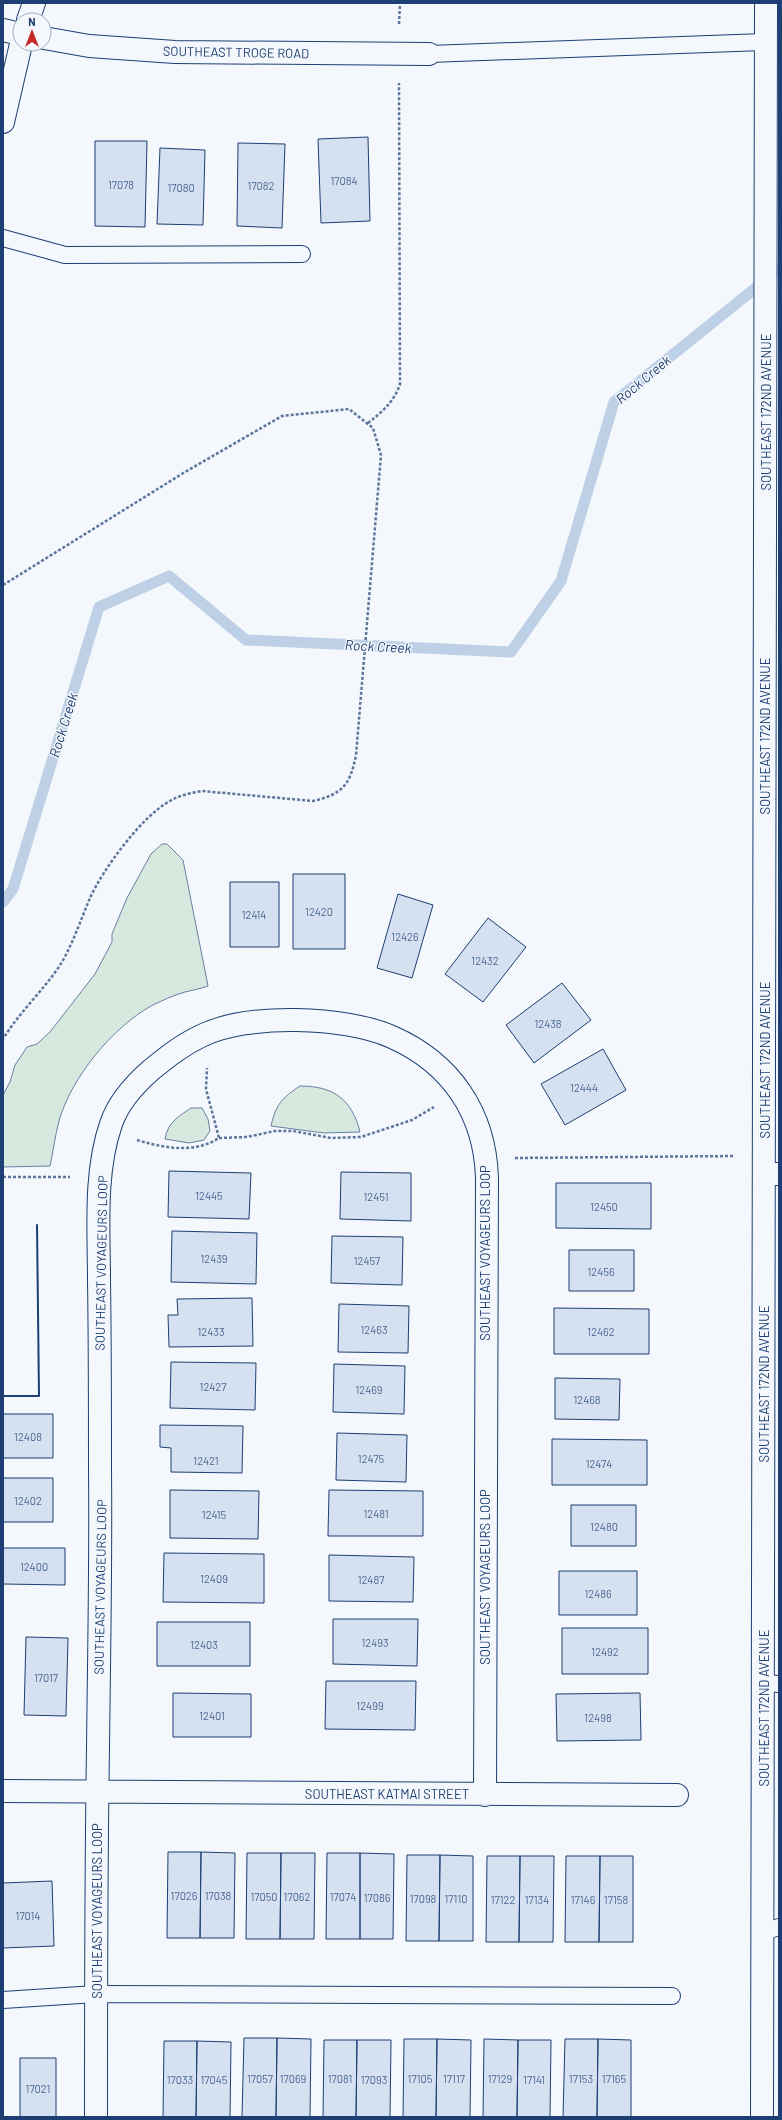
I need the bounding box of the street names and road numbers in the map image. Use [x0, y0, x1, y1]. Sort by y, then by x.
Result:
street label: SOUTHEAST TROGE ROAD [163, 43, 309, 61]
street label: SOUTHEAST 172ND AVENUE [758, 333, 774, 491]
street label: SOUTHEAST 172ND AVENUE [757, 657, 773, 815]
street label: SOUTHEAST 172ND AVENUE [757, 981, 773, 1139]
street label: SOUTHEAST VOYAGEURS LOOP [477, 1165, 493, 1341]
street label: SOUTHEAST VOYAGEURS LOOP [91, 1175, 111, 1351]
street label: SOUTHEAST 172ND AVENUE [756, 1305, 772, 1463]
street label: SOUTHEAST VOYAGEURS LOOP [477, 1489, 493, 1665]
street label: SOUTHEAST VOYAGEURS LOOP [90, 1499, 110, 1675]
street label: SOUTHEAST 172ND AVENUE [756, 1629, 772, 1787]
street label: SOUTHEAST KATMAI STREET [305, 1786, 469, 1802]
street label: SOUTHEAST VOYAGEURS LOOP [89, 1823, 105, 1999]

